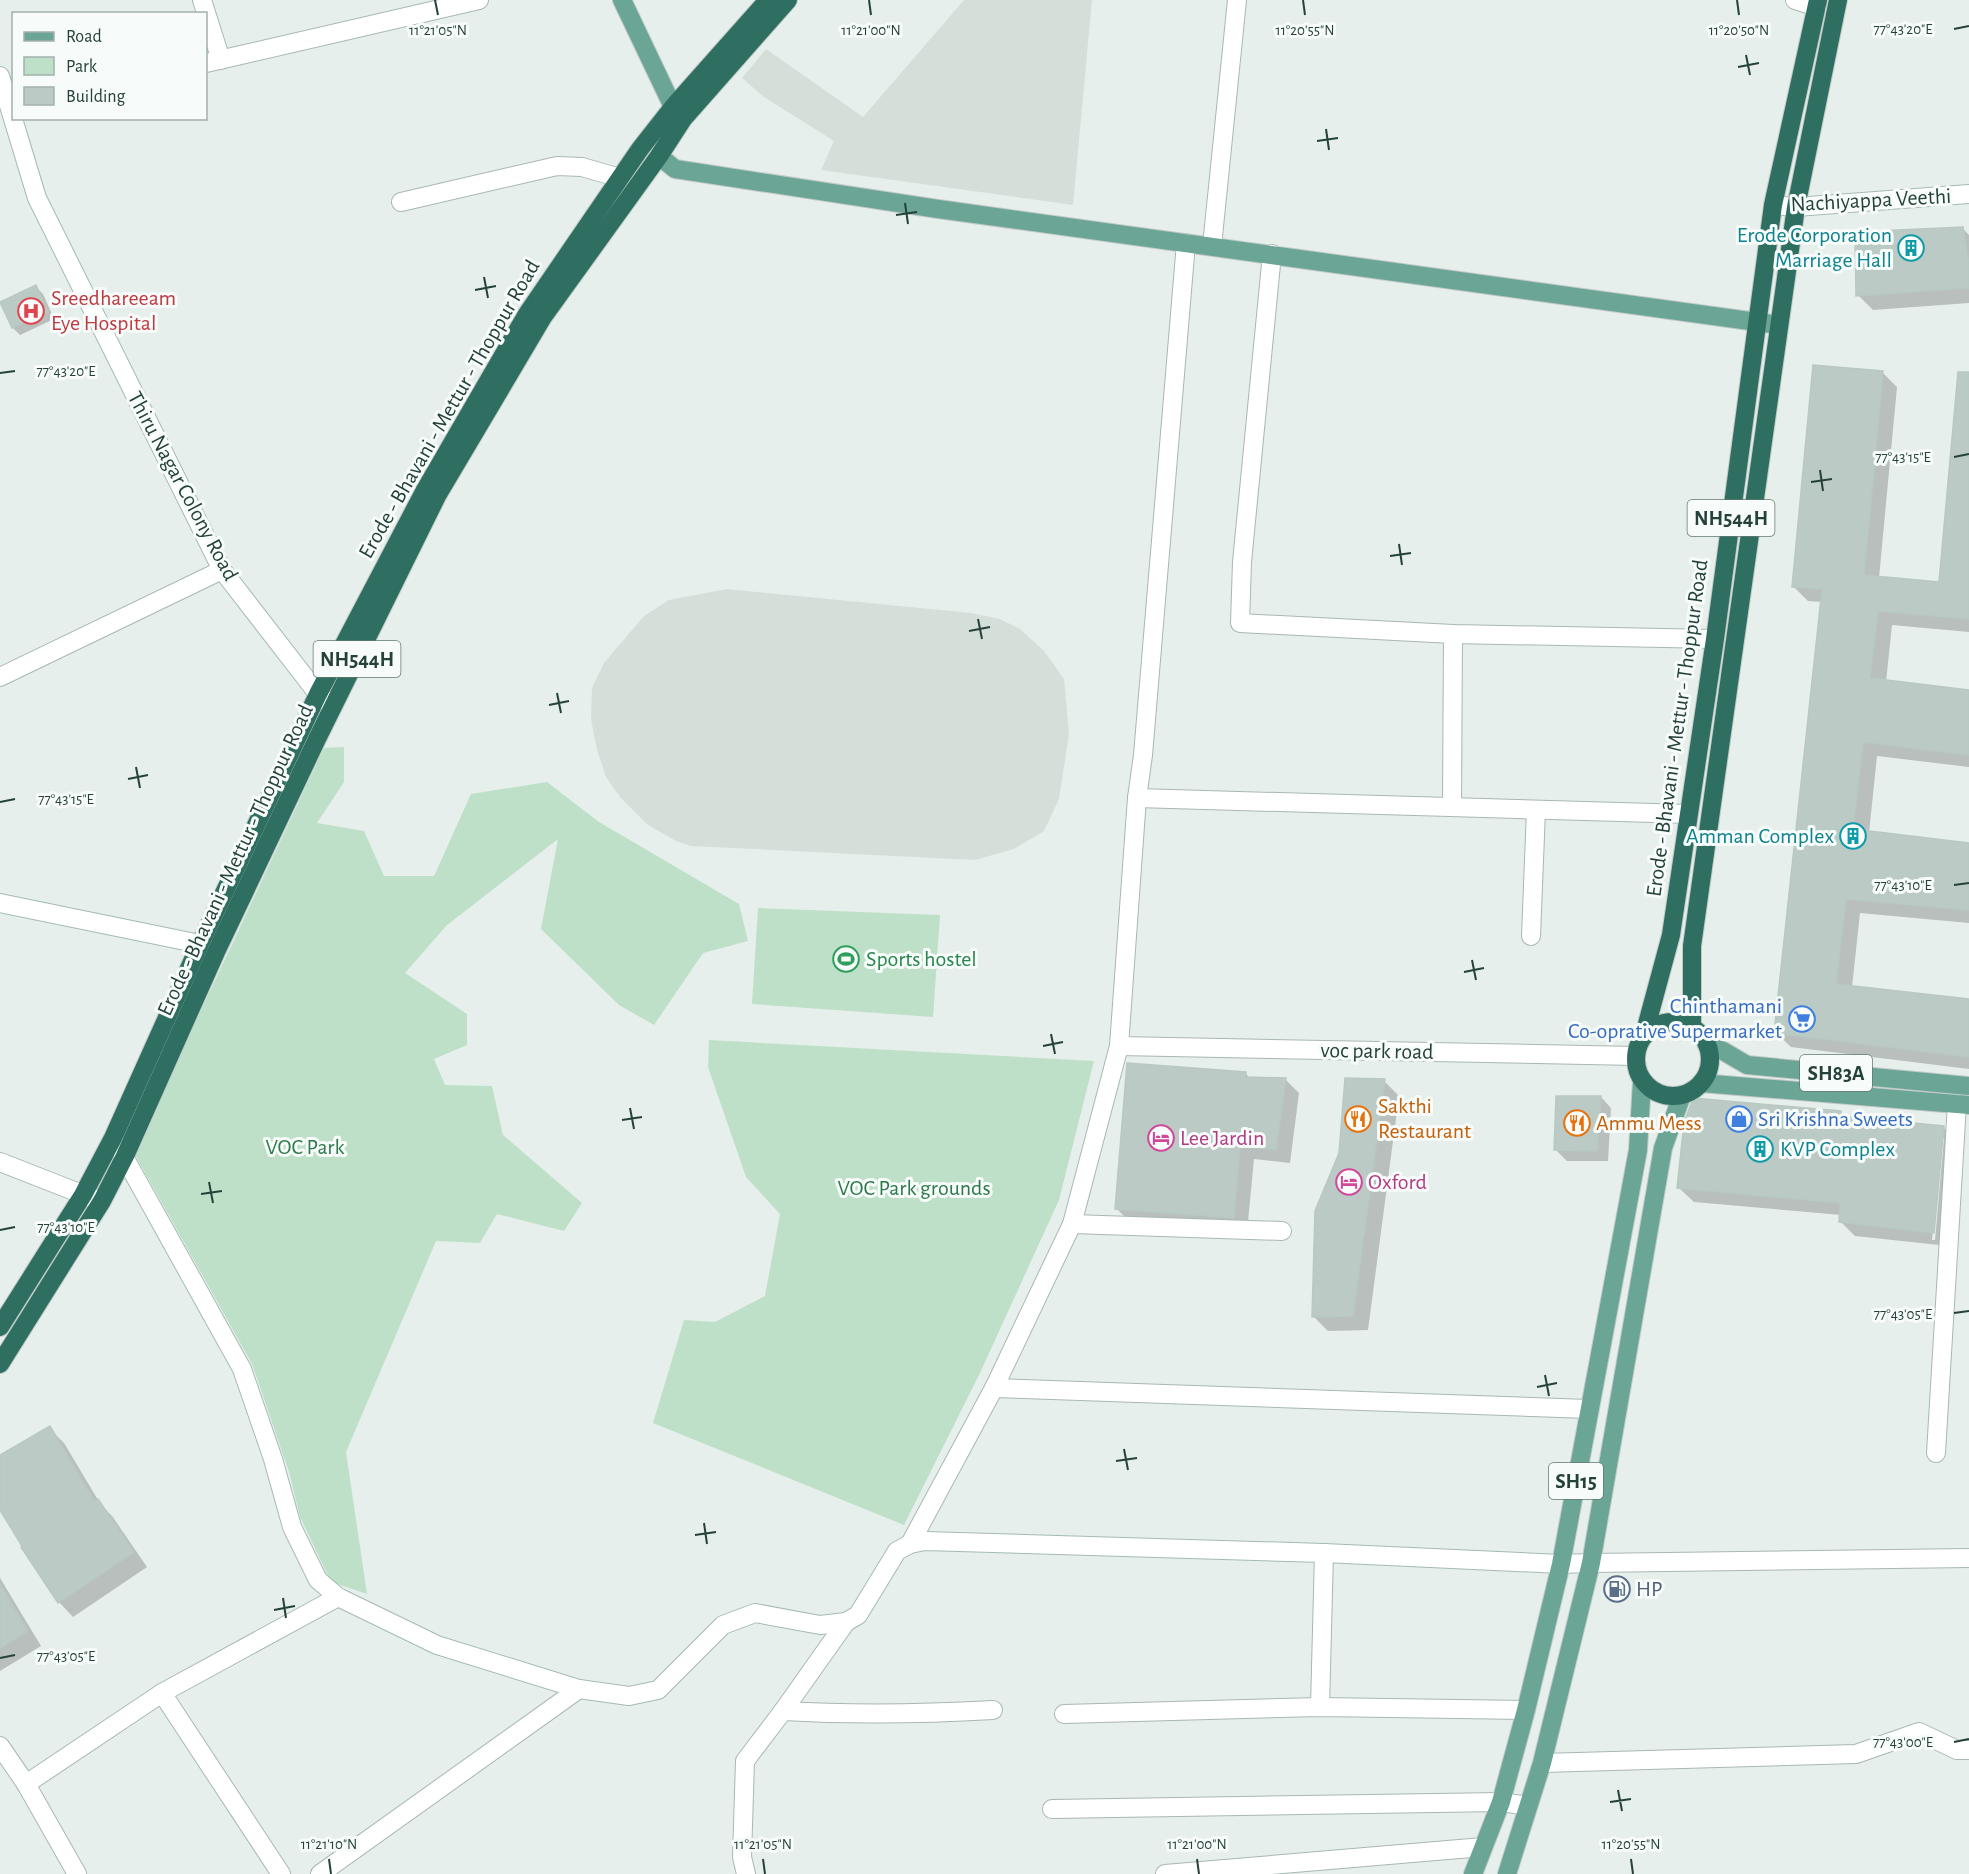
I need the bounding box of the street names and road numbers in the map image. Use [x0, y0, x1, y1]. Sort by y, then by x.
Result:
street label: Nachiyappa Veethi [1790, 185, 1952, 215]
street label: Erode - Bhavani - Mettur - Thoppur Road [354, 256, 544, 562]
street label: Thiru Nagar Colony Road [124, 388, 242, 584]
road number: NH544H [1688, 500, 1774, 536]
street label: Erode - Bhavani - Mettur - Thoppur Road [1642, 558, 1712, 898]
road number: NH544H [314, 641, 400, 677]
street label: Erode - Bhavani - Mettur - Thoppur Road [153, 701, 317, 1019]
street label: voc park road [1320, 1039, 1434, 1063]
road number: SH83A [1800, 1055, 1872, 1091]
road number: SH15 [1549, 1463, 1603, 1499]

